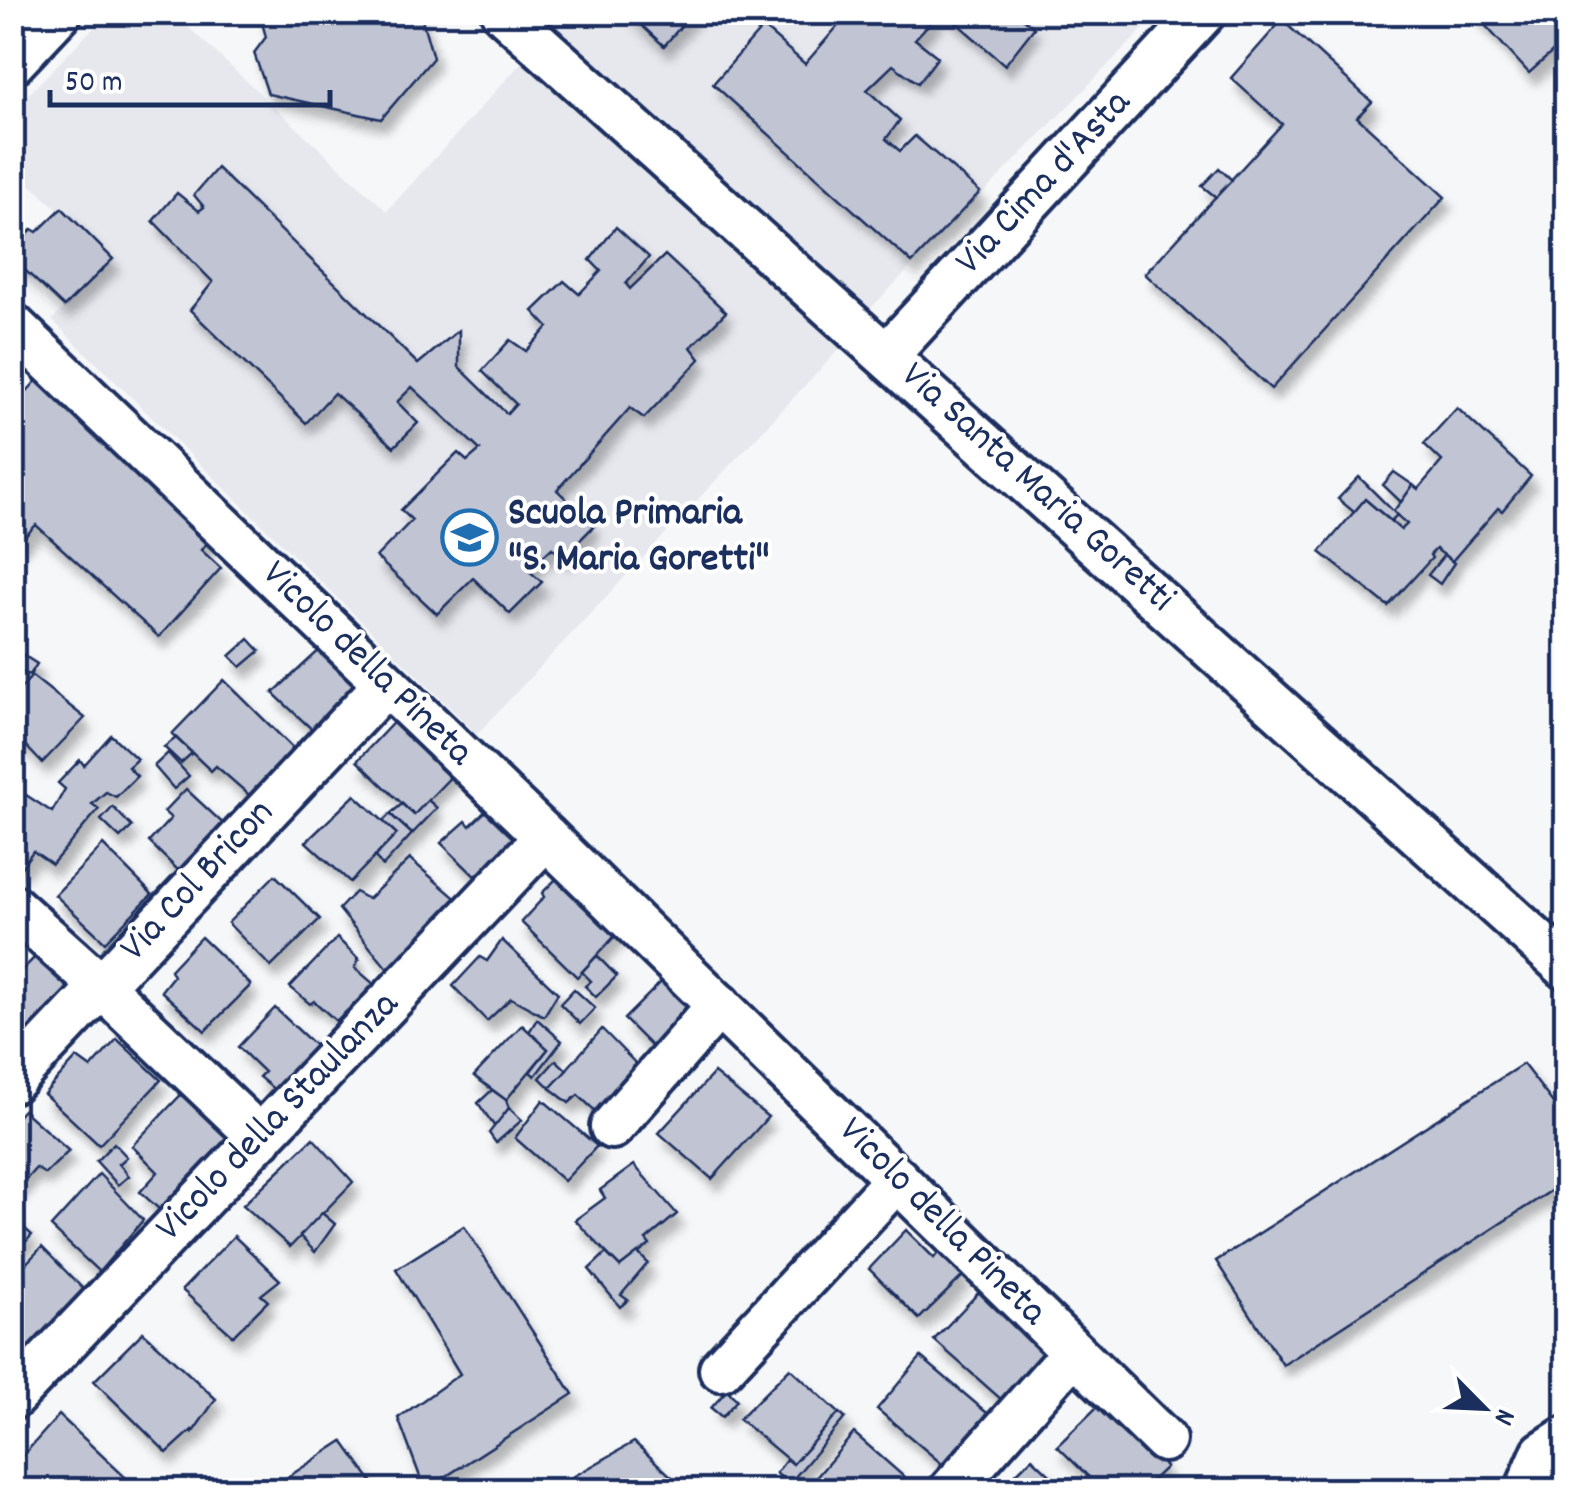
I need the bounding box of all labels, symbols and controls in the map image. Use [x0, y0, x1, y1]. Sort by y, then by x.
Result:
scale bar [50, 45, 330, 107]
text: 50 m [65, 63, 123, 106]
street label: Via Cima d'Asta [944, 77, 1147, 290]
street label: Via Santa Maria Goretti [886, 350, 1186, 628]
place label: Scuola Primaria "S. Maria Goretti" [508, 487, 769, 590]
school or university icon: Scuola Primaria "S. Maria Goretti" [439, 508, 499, 568]
street label: Vicolo della Pineta [247, 549, 486, 782]
street label: Via Col Bricon [109, 788, 289, 976]
street label: Vicolo della Staulanza [144, 979, 415, 1256]
street label: Vicolo della Pineta [824, 1106, 1059, 1341]
north arrow [1434, 1358, 1534, 1458]
text: N [1481, 1402, 1523, 1431]

